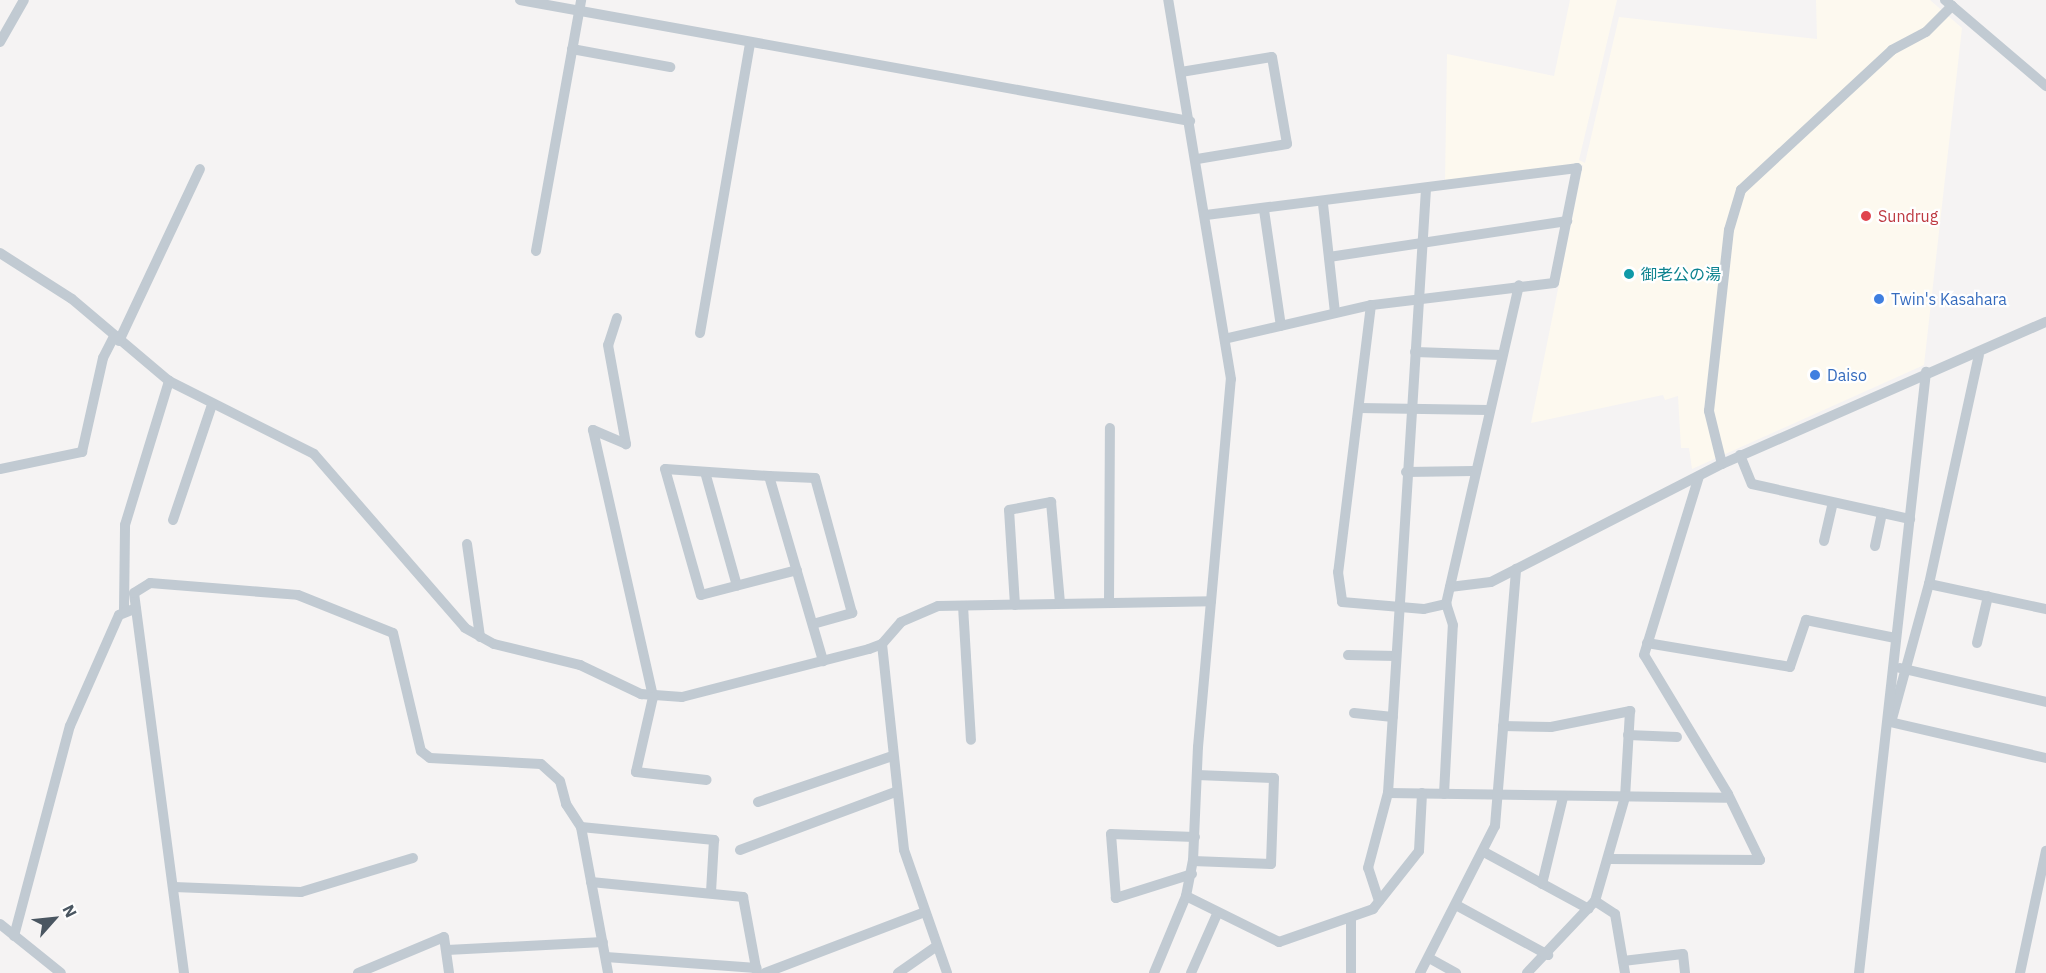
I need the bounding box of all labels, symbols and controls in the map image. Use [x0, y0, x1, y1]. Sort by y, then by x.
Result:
place label: Sundrug [1878, 206, 1938, 226]
marker: Sundrug [1859, 209, 1873, 223]
place label: 御老公の湯 [1641, 264, 1721, 284]
marker: 御老公の湯 [1622, 267, 1636, 281]
place label: Twin's Kasahara [1891, 289, 2007, 309]
marker: Twin's Kasahara [1872, 292, 1886, 306]
place label: Daiso [1827, 365, 1867, 385]
marker: Daiso [1808, 368, 1822, 382]
north arrow [24, 889, 84, 949]
text: N [58, 901, 82, 921]

